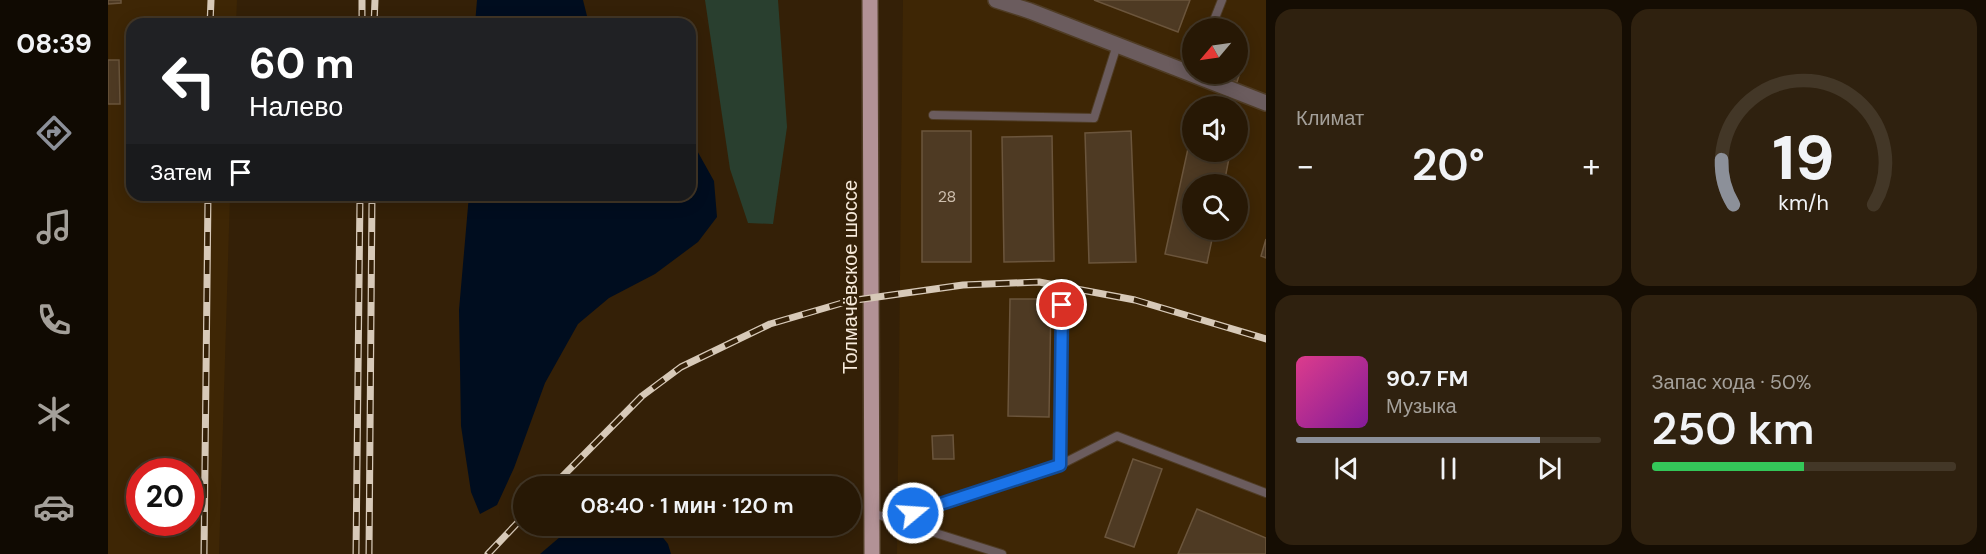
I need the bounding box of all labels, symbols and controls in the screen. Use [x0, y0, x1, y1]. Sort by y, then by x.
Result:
north arrow [1182, 18, 1248, 84]
map controls [1182, 18, 1248, 240]
text: 08:39 [16, 26, 92, 61]
text: 60 m [249, 36, 355, 91]
icon: left [150, 42, 228, 120]
text: Налево [249, 89, 343, 124]
button: sound [1182, 96, 1248, 162]
text: Климат [1296, 105, 1364, 131]
icon: directions [33, 112, 75, 154]
text: 19 [1773, 117, 1835, 198]
text: 20° [1412, 135, 1485, 194]
text: − [1296, 144, 1314, 187]
text: + [1582, 144, 1601, 187]
icon: arrive [224, 156, 257, 189]
text: Затем [150, 158, 212, 187]
button: search [1182, 174, 1248, 240]
street label: Толмачёвское шоссе [837, 180, 863, 374]
house number: 28 [938, 186, 956, 207]
text: km/h [1778, 189, 1829, 217]
icon: music [33, 206, 75, 248]
pin [1036, 279, 1087, 330]
icon: arrive [1045, 288, 1078, 321]
icon: phone [33, 299, 75, 341]
text: 90.7 FM [1386, 364, 1468, 393]
text: Запас хода · 50% [1652, 369, 1811, 395]
icon: climate [33, 393, 75, 435]
text: Музыка [1386, 393, 1457, 419]
text: 250 km [1652, 399, 1814, 458]
icon: previous [1330, 452, 1363, 485]
icon: pause [1432, 452, 1465, 485]
icon: next [1533, 452, 1566, 485]
speed limit sign: 20 [126, 458, 204, 536]
position arrow [881, 481, 945, 545]
icon: car [33, 486, 75, 528]
text: 08:40 · 1 мин · 120 m [580, 491, 794, 520]

